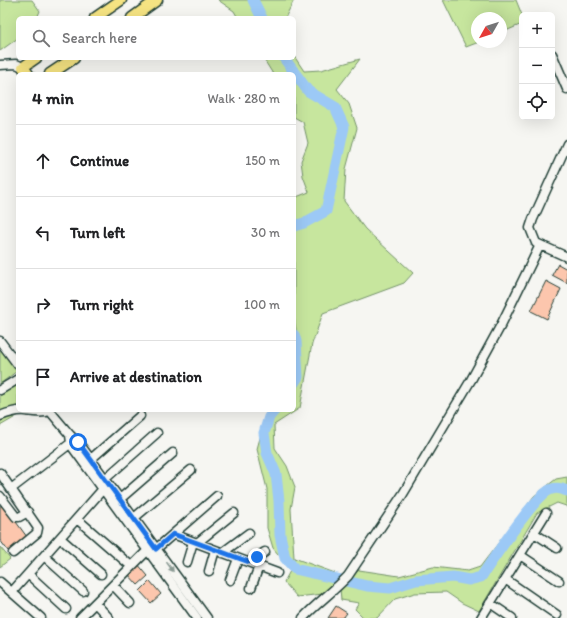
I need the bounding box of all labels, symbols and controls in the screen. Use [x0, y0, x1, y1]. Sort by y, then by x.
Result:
north arrow [471, 12, 507, 48]
map controls [519, 12, 555, 120]
button: + [519, 12, 555, 48]
search box [16, 16, 296, 60]
icon: search [30, 27, 52, 49]
text: Search here [62, 29, 137, 47]
button: − [519, 48, 555, 84]
button: locate [519, 84, 555, 120]
text: 4 min [32, 88, 74, 108]
text: Walk · 280 m [207, 91, 280, 106]
icon: ahead [32, 150, 54, 172]
text: Continue [70, 152, 129, 170]
text: 150 m [245, 153, 280, 168]
icon: left [32, 222, 54, 244]
text: Turn left [70, 224, 125, 242]
text: 30 m [251, 225, 280, 240]
icon: right [32, 294, 54, 316]
text: Turn right [70, 296, 134, 314]
text: 100 m [244, 297, 280, 312]
icon: arrive [32, 366, 54, 388]
text: Arrive at destination [70, 368, 202, 386]
route start [69, 433, 87, 451]
route end [248, 548, 266, 566]
one-way arrow [165, 561, 174, 572]

